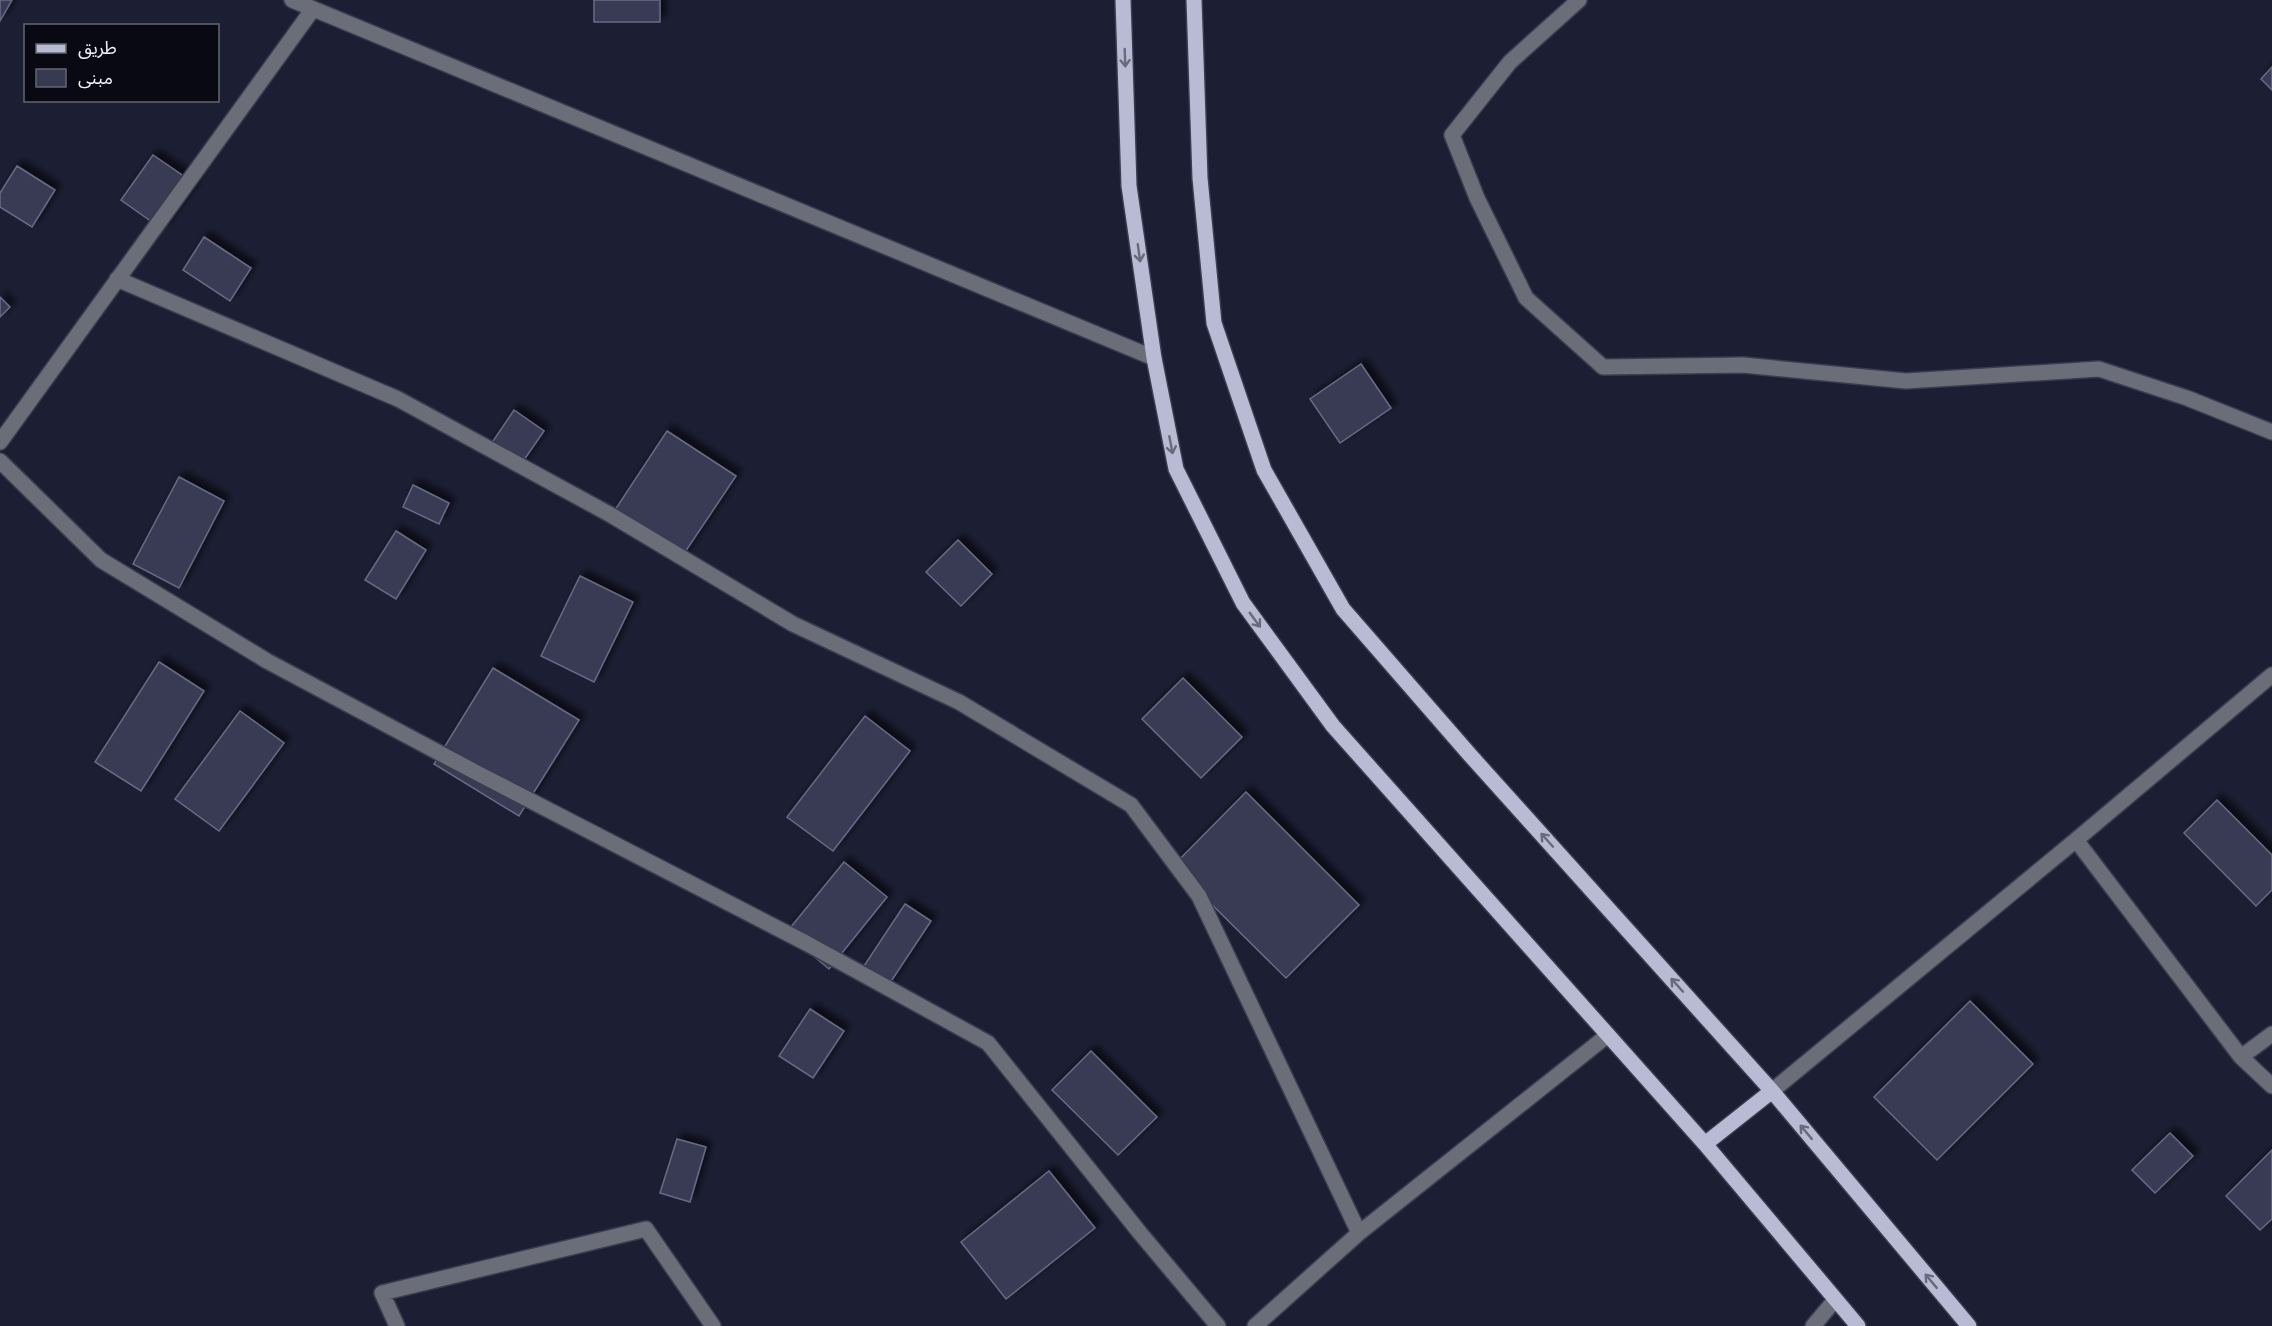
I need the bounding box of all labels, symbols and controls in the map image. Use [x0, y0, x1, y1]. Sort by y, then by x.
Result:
legend [24, 24, 219, 102]
text: طريق [78, 37, 117, 59]
one-way arrow [1119, 48, 1130, 68]
text: مبنى [78, 67, 113, 89]
one-way arrow [1133, 242, 1144, 262]
one-way arrow [1166, 435, 1177, 454]
one-way arrow [1249, 611, 1261, 627]
one-way arrow [1540, 833, 1554, 848]
one-way arrow [1670, 978, 1684, 993]
one-way arrow [1800, 1124, 1813, 1140]
one-way arrow [1925, 1273, 1938, 1289]

